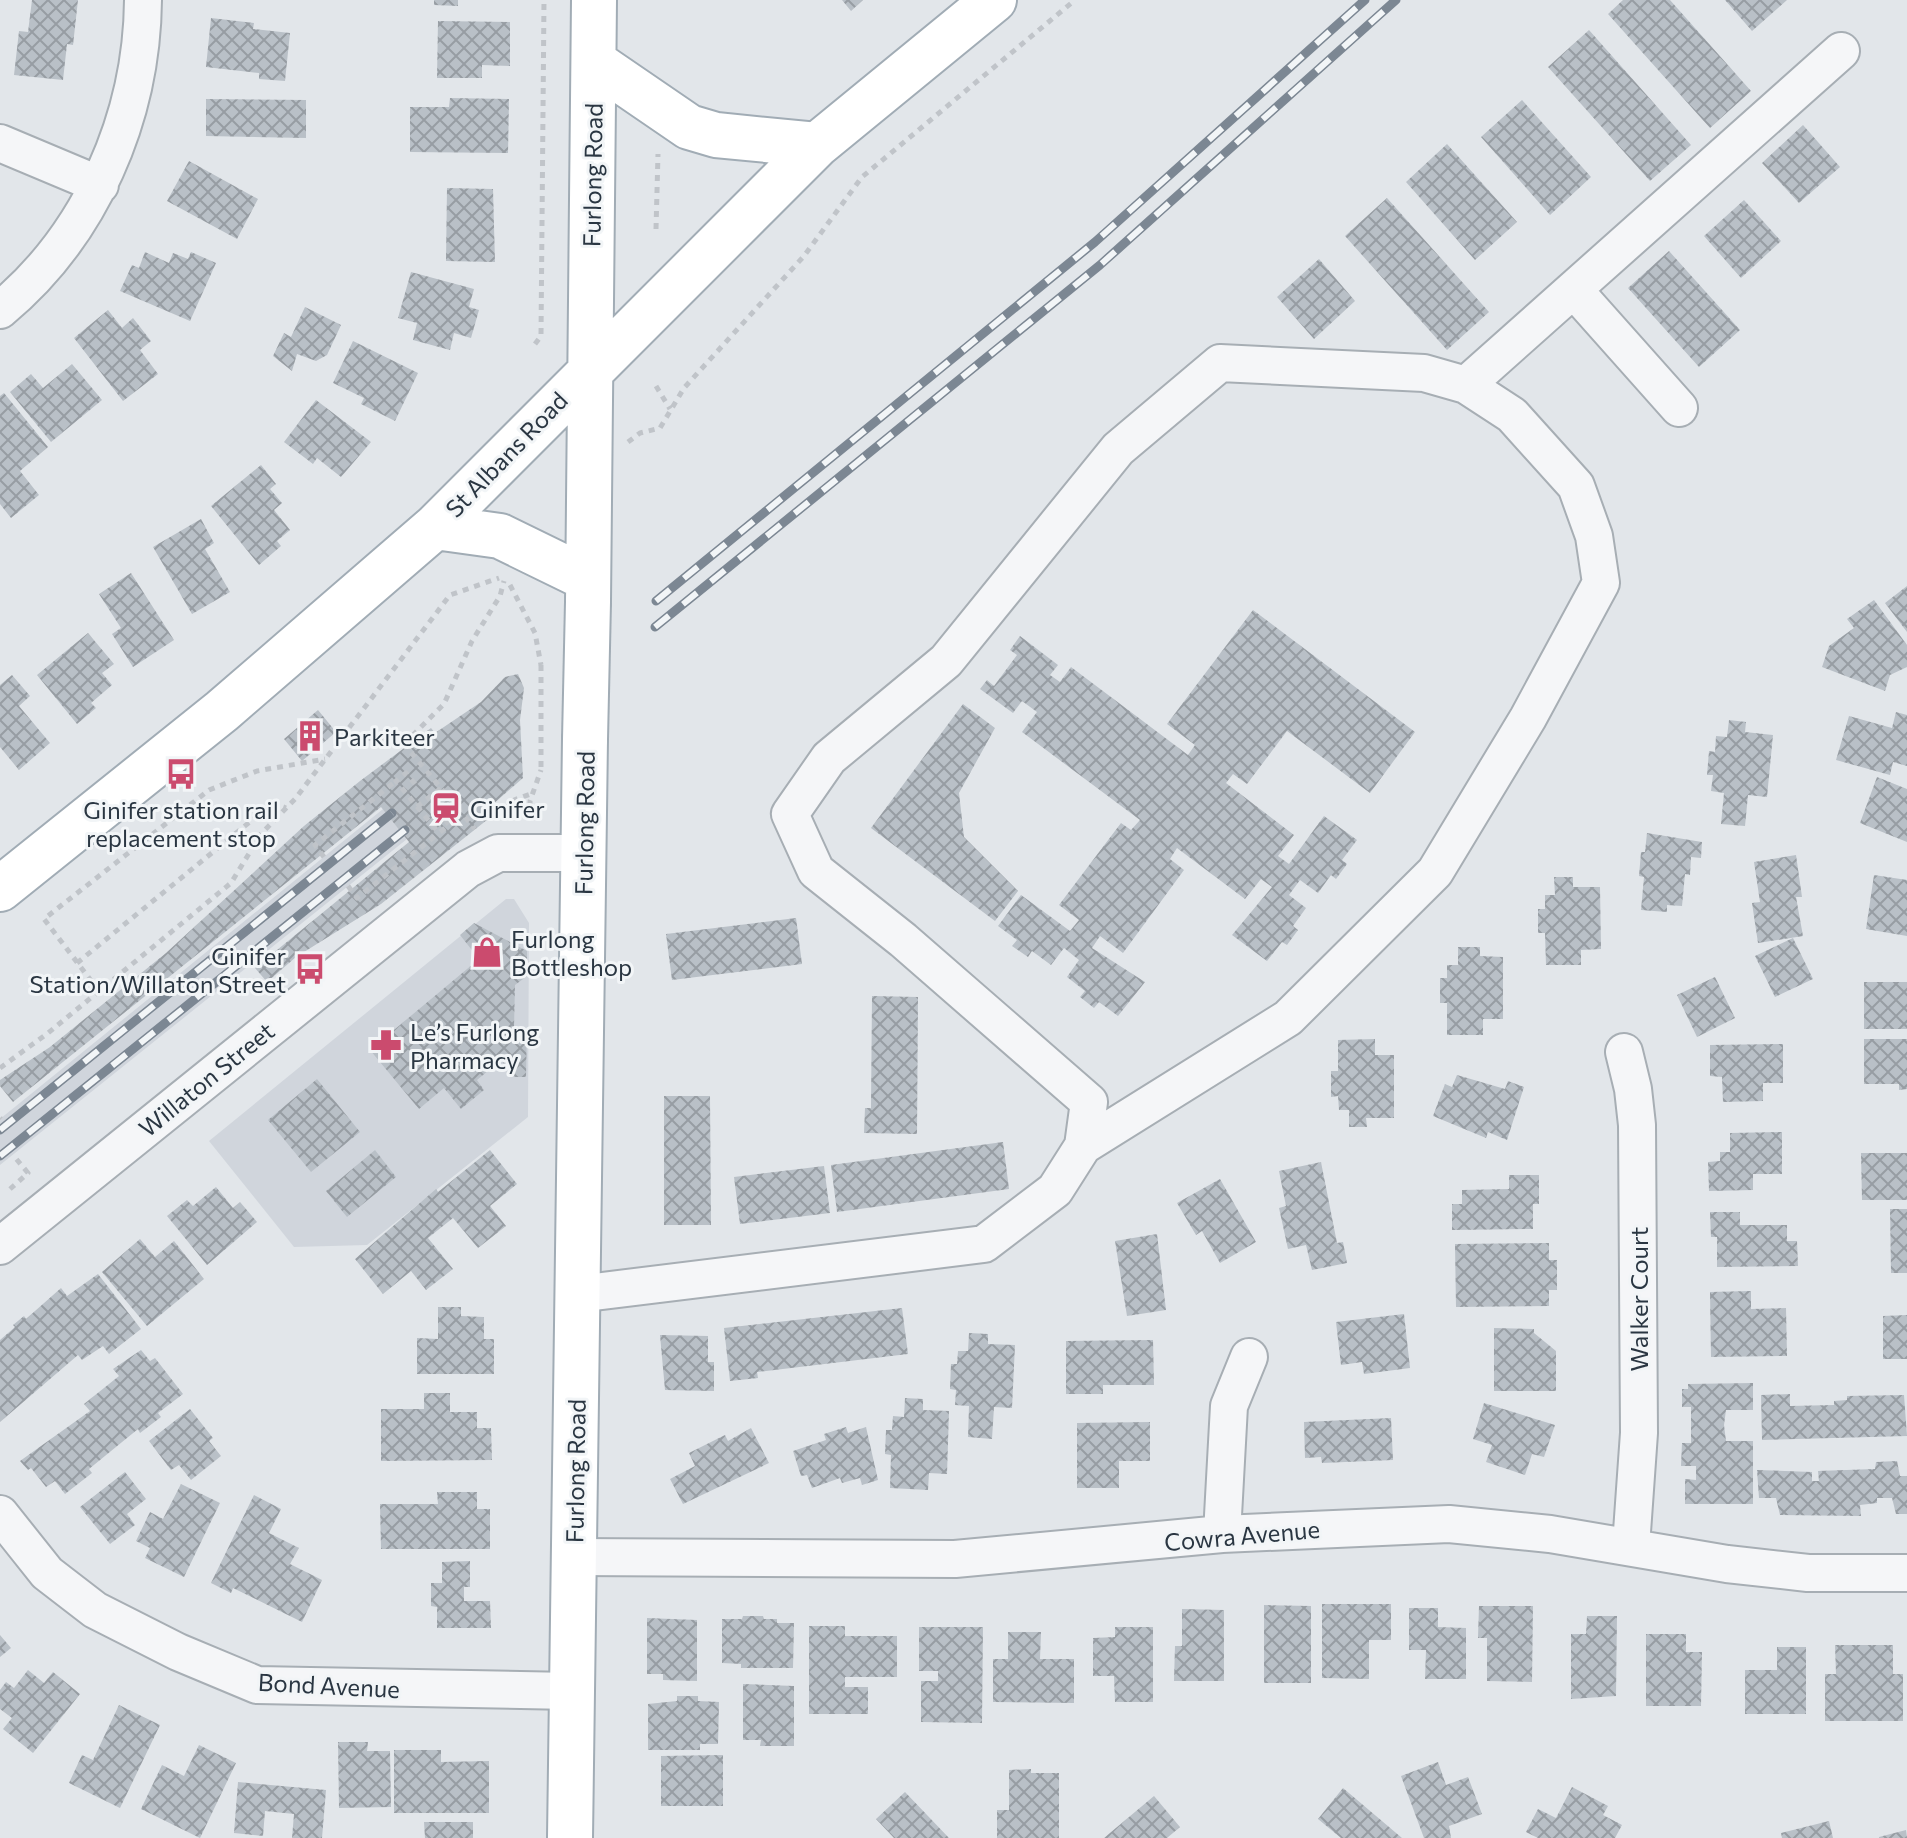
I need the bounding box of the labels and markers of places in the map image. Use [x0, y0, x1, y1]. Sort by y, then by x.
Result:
building icon: Parkiteer [293, 719, 327, 753]
place label: Parkiteer [334, 722, 435, 751]
bus stop icon: Ginifer station rail replacement stop [164, 757, 198, 791]
station icon: Ginifer [429, 791, 463, 825]
place label: Ginifer [470, 794, 545, 823]
place label: Ginifer station rail replacement stop [83, 795, 279, 852]
place label: Furlong Bottleshop [511, 924, 632, 981]
shop icon: Furlong Bottleshop [470, 935, 504, 969]
place label: Ginifer Station/Willaton Street [29, 941, 286, 998]
bus stop icon: Ginifer Station/Willaton Street [293, 952, 327, 986]
place label: Le’s Furlong Pharmacy [410, 1017, 539, 1074]
pharmacy icon: Le’s Furlong Pharmacy [369, 1028, 403, 1062]

